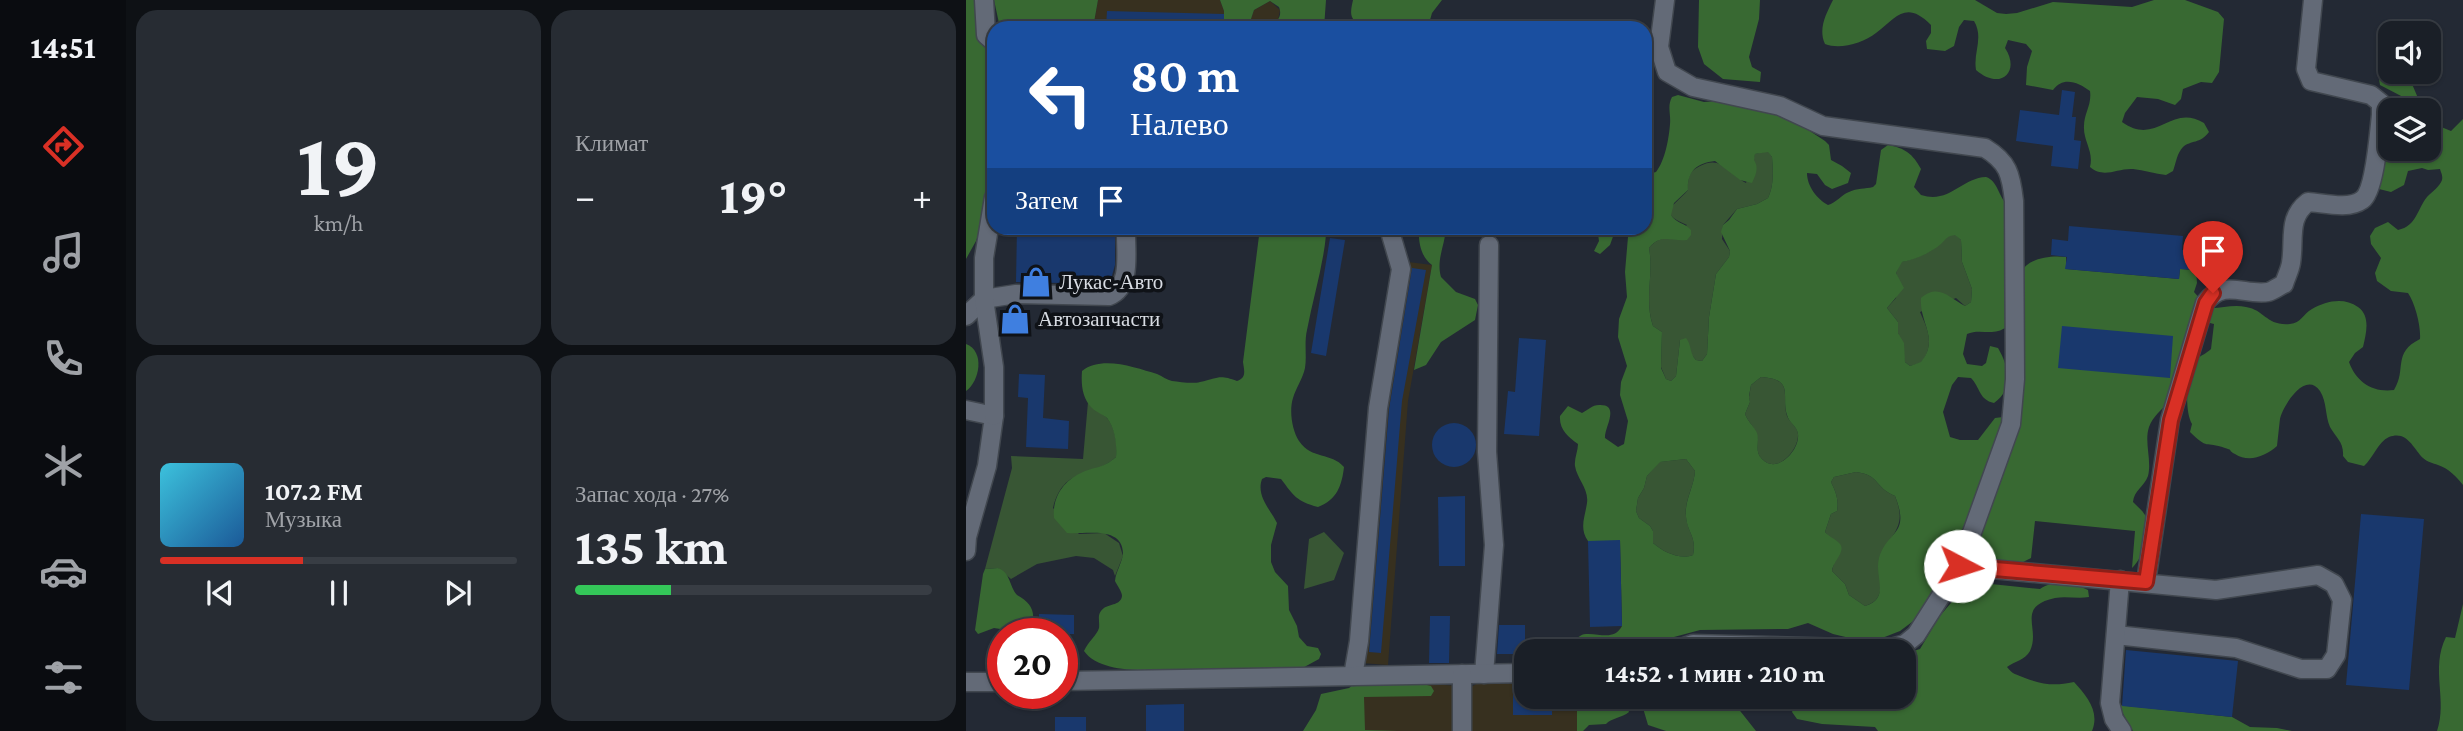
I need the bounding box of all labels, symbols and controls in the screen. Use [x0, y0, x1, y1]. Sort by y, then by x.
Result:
map controls [2378, 21, 2441, 161]
button: sound [2378, 21, 2441, 84]
text: 14:51 [30, 29, 96, 65]
text: 80 m [1130, 48, 1239, 103]
icon: left [1015, 49, 1106, 140]
button: layers [2378, 98, 2441, 161]
text: Налево [1130, 106, 1229, 142]
text: 19 [297, 113, 380, 215]
icon: directions [39, 122, 88, 171]
text: Климат [575, 130, 648, 156]
text: 19° [719, 166, 788, 224]
text: − [575, 175, 595, 217]
text: + [912, 175, 932, 217]
icon: arrive [1092, 182, 1130, 220]
text: Затем [1015, 186, 1078, 215]
text: km/h [314, 210, 363, 236]
pin [2183, 221, 2243, 293]
icon: music [39, 228, 88, 277]
icon: arrive [2194, 232, 2232, 270]
shop icon: Лукас-Авто [1019, 265, 1053, 299]
place label: Лукас-Авто [1059, 270, 1163, 294]
shop icon: Автозапчасти [998, 302, 1032, 336]
place label: Автозапчасти [1038, 307, 1160, 331]
icon: phone [39, 334, 88, 383]
icon: climate [39, 441, 88, 490]
text: 107.2 FM [265, 477, 363, 506]
text: Запас хода · 27% [575, 481, 729, 507]
text: Музыка [265, 506, 342, 532]
text: 135 km [575, 517, 728, 575]
position arrow [1923, 529, 1997, 603]
icon: car [39, 547, 88, 596]
icon: previous [201, 574, 239, 612]
icon: pause [320, 574, 358, 612]
icon: next [439, 574, 477, 612]
speed limit sign: 20 [987, 618, 1078, 709]
icon: filters [39, 653, 88, 702]
text: 14:52 · 1 мин · 210 m [1605, 659, 1825, 688]

